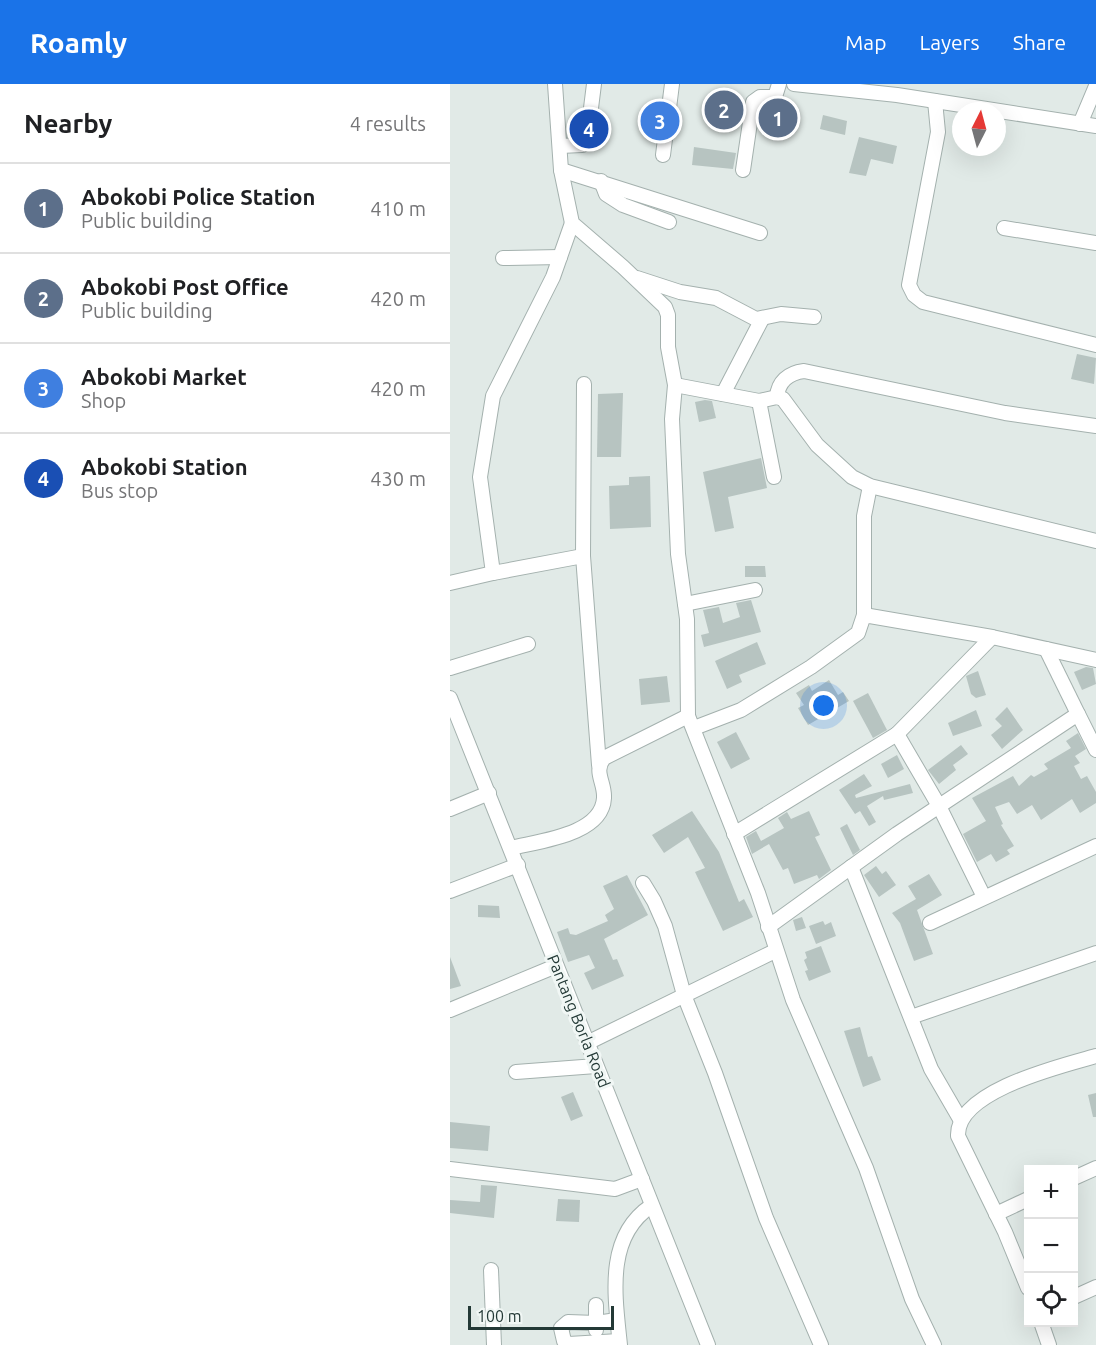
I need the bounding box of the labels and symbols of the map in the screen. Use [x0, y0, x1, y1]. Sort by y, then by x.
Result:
pin: 2 [704, 87, 744, 132]
pin: 1 [758, 96, 798, 141]
pin: 3 [640, 99, 680, 144]
north arrow [952, 102, 1006, 156]
pin: 4 [570, 106, 608, 152]
your location [809, 691, 838, 720]
street label: Pantang Borla Road [544, 952, 614, 1090]
scale bar [468, 1303, 614, 1330]

